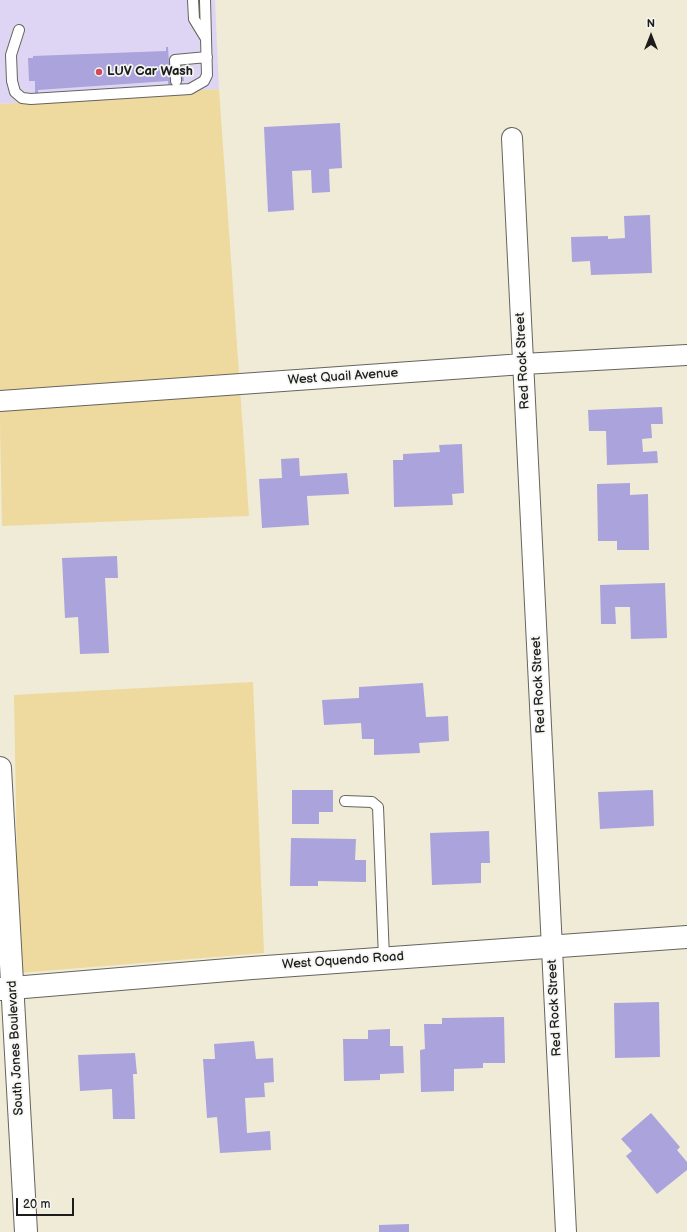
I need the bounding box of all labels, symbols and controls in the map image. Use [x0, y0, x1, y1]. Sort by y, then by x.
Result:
north arrow [631, 16, 671, 56]
text: N [647, 17, 655, 30]
place label: LUV Car Wash [107, 64, 193, 80]
marker: LUV Car Wash [94, 67, 104, 77]
street label: Red Rock Street [513, 312, 533, 410]
street label: West Quail Avenue [287, 365, 399, 389]
street label: Red Rock Street [529, 636, 549, 734]
street label: West Oquendo Road [282, 949, 404, 973]
street label: Red Rock Street [545, 959, 565, 1057]
street label: South Jones Boulevard [5, 980, 27, 1116]
scale bar [18, 1190, 76, 1216]
text: 20 m [23, 1197, 50, 1212]

